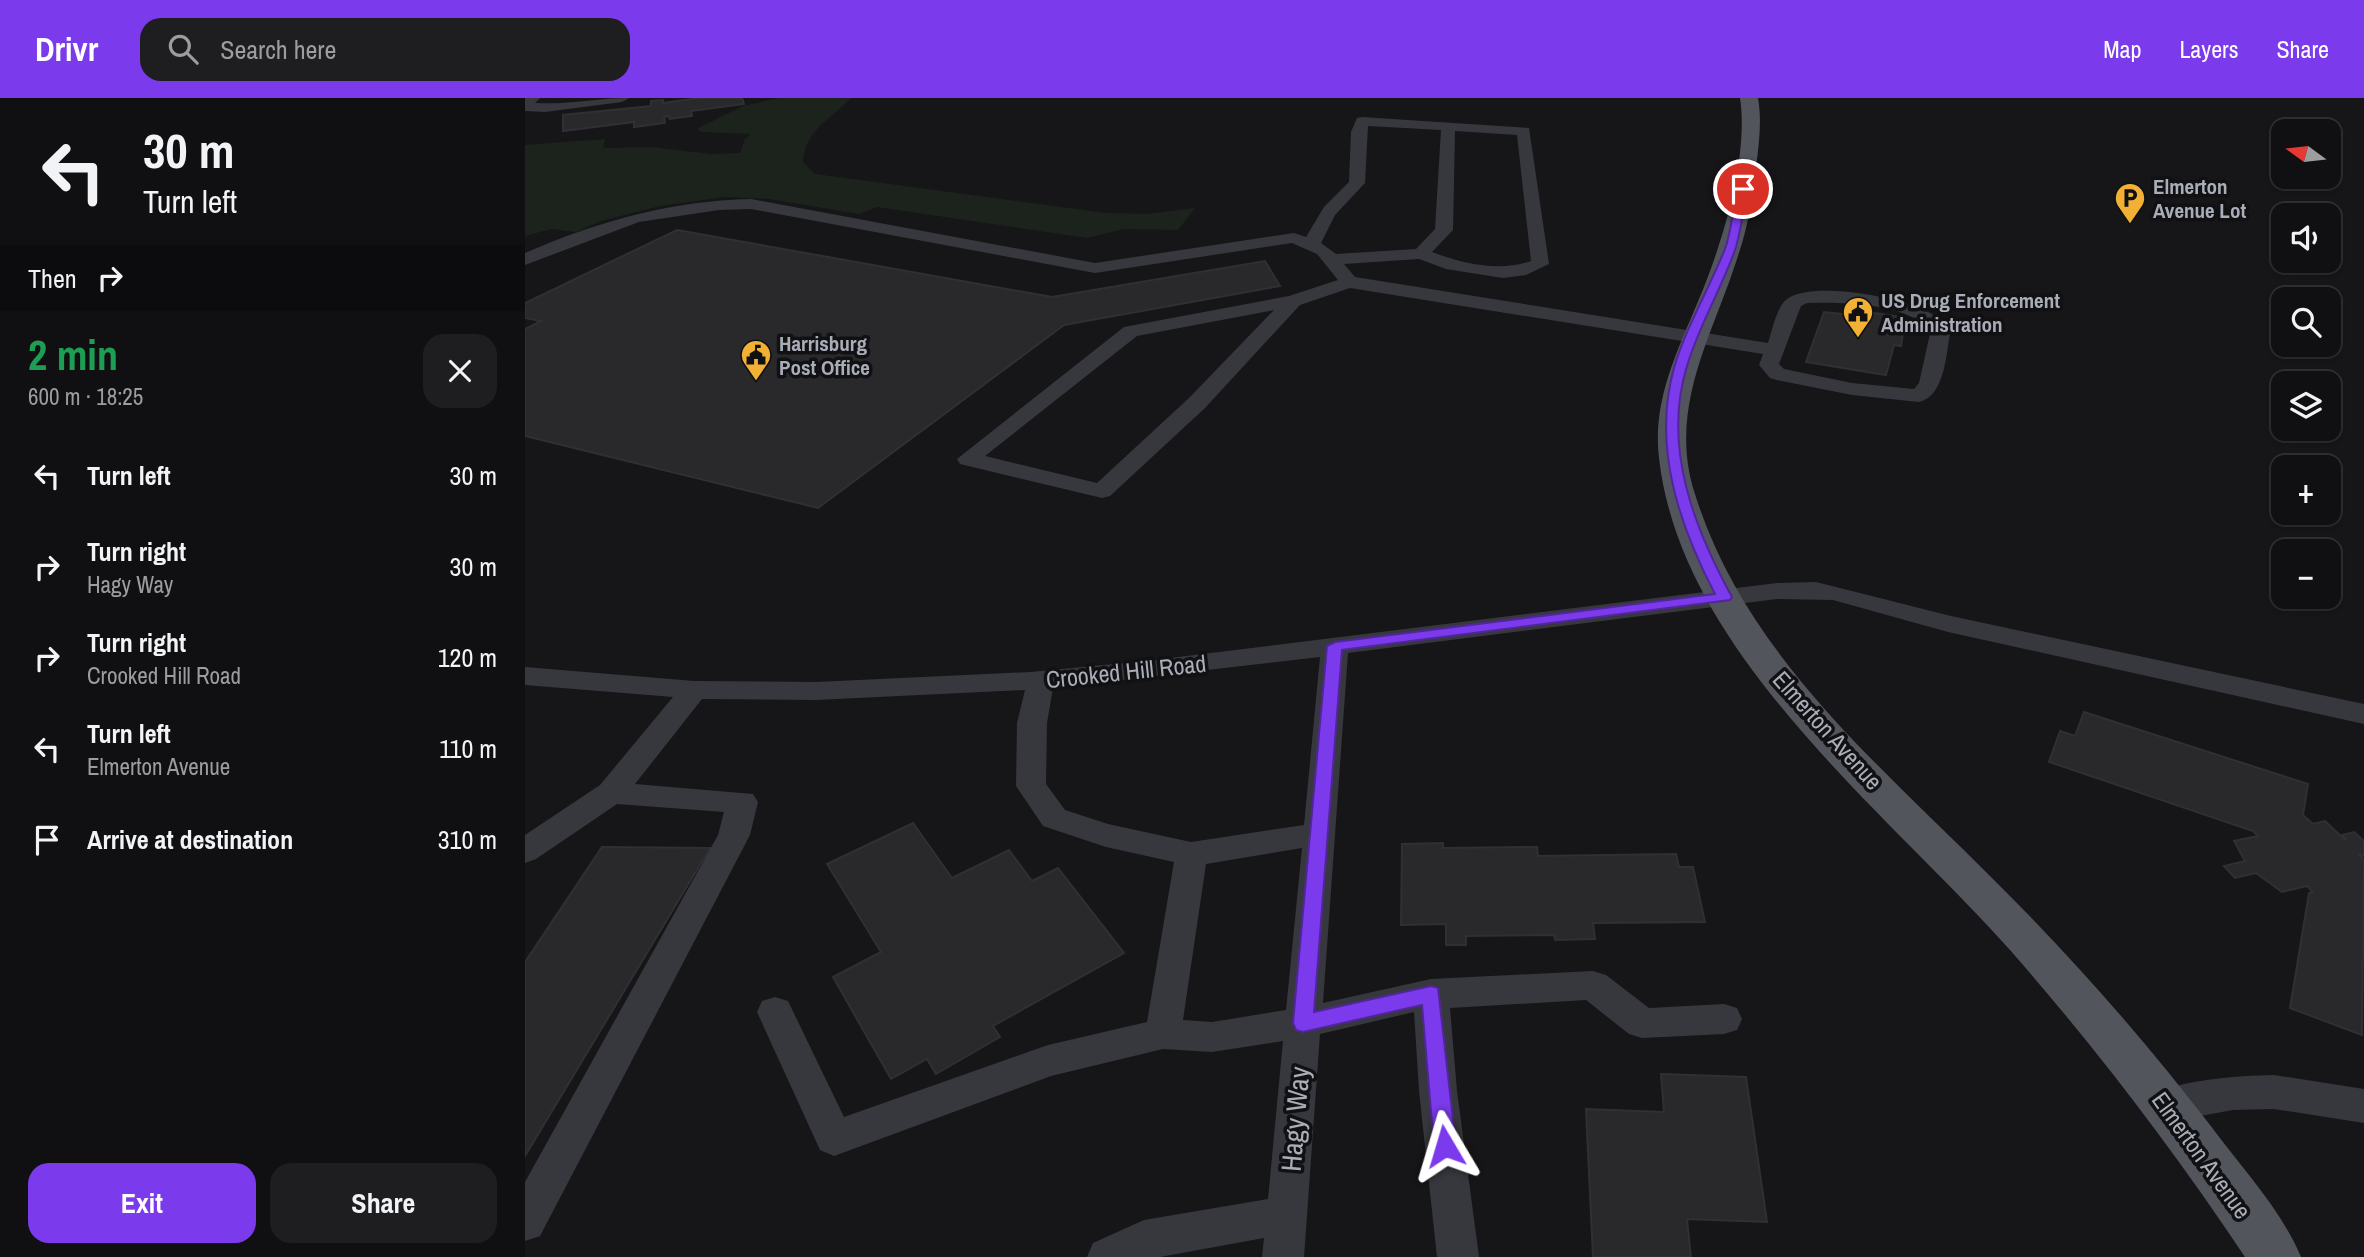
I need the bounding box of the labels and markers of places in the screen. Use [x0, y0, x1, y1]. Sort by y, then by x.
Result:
pin [1713, 159, 1773, 219]
place label: Elmerton Avenue Lot [2153, 172, 2246, 225]
parking icon: Elmerton Avenue Lot [2113, 181, 2147, 225]
place label: US Drug Enforcement Administration [1881, 286, 2060, 339]
public building icon: US Drug Enforcement Administration [1841, 295, 1875, 339]
place label: Harrisburg Post Office [779, 329, 870, 382]
public building icon: Harrisburg Post Office [739, 338, 773, 382]

